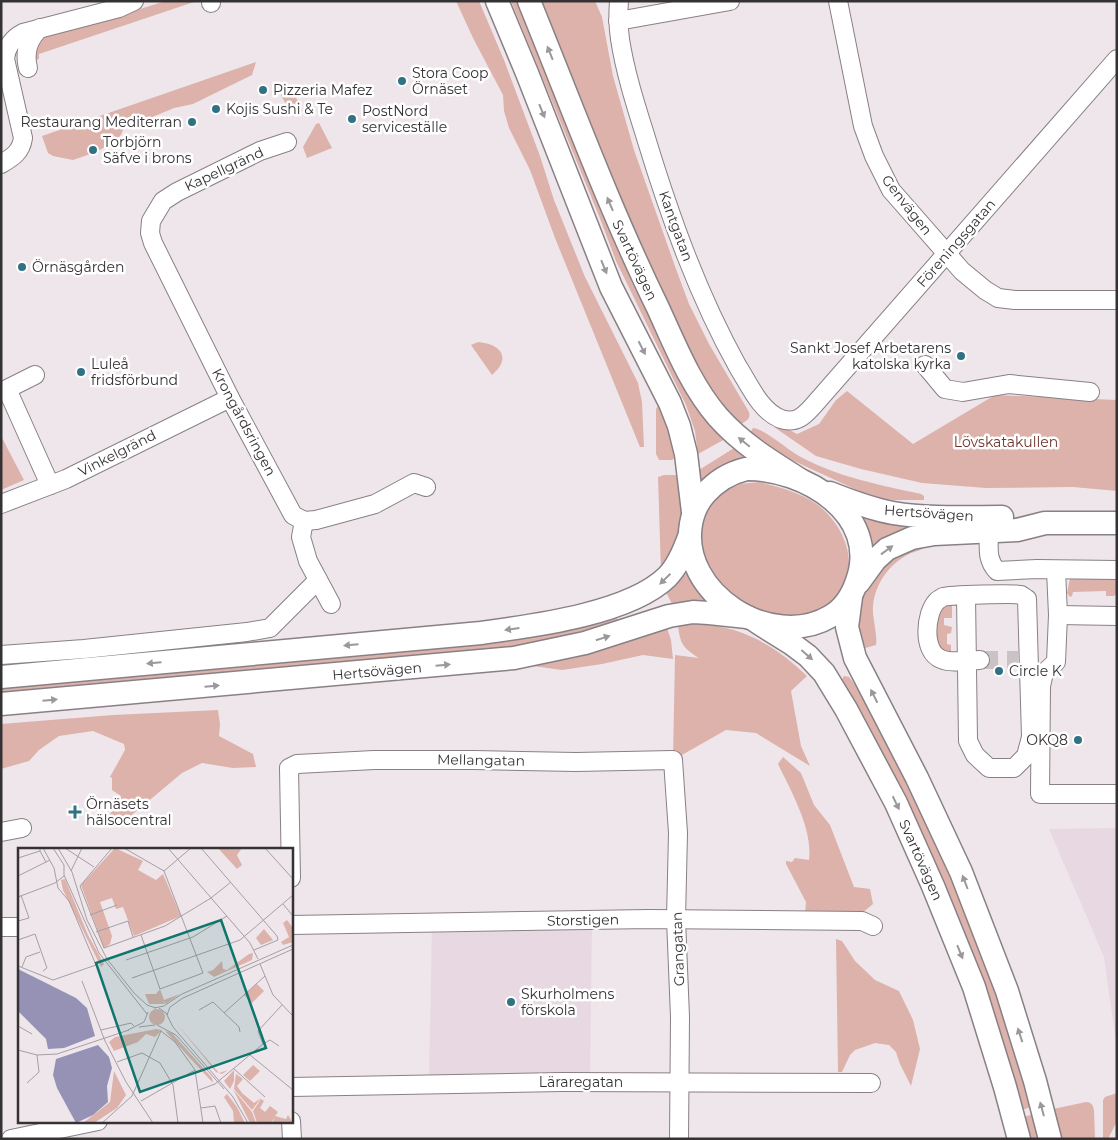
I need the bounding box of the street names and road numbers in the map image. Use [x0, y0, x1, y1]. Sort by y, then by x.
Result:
street label: Kapellgränd [182, 143, 266, 195]
street label: Genvägen [878, 171, 936, 239]
street label: Kantgatan [655, 188, 697, 264]
street label: Föreningsgatan [913, 195, 999, 291]
street label: Svartövägen [608, 217, 662, 303]
street label: Krongårdsringen [208, 365, 280, 479]
street label: Vinkelgränd [75, 426, 159, 480]
street label: Hertsövägen [884, 501, 974, 525]
street label: Hertsövägen [331, 658, 423, 684]
street label: Mellangatan [437, 750, 525, 770]
street label: Svartövägen [895, 817, 947, 903]
street label: Storstigen [547, 910, 619, 930]
street label: Grangatan [668, 911, 688, 987]
street label: Läraregatan [539, 1073, 623, 1091]

